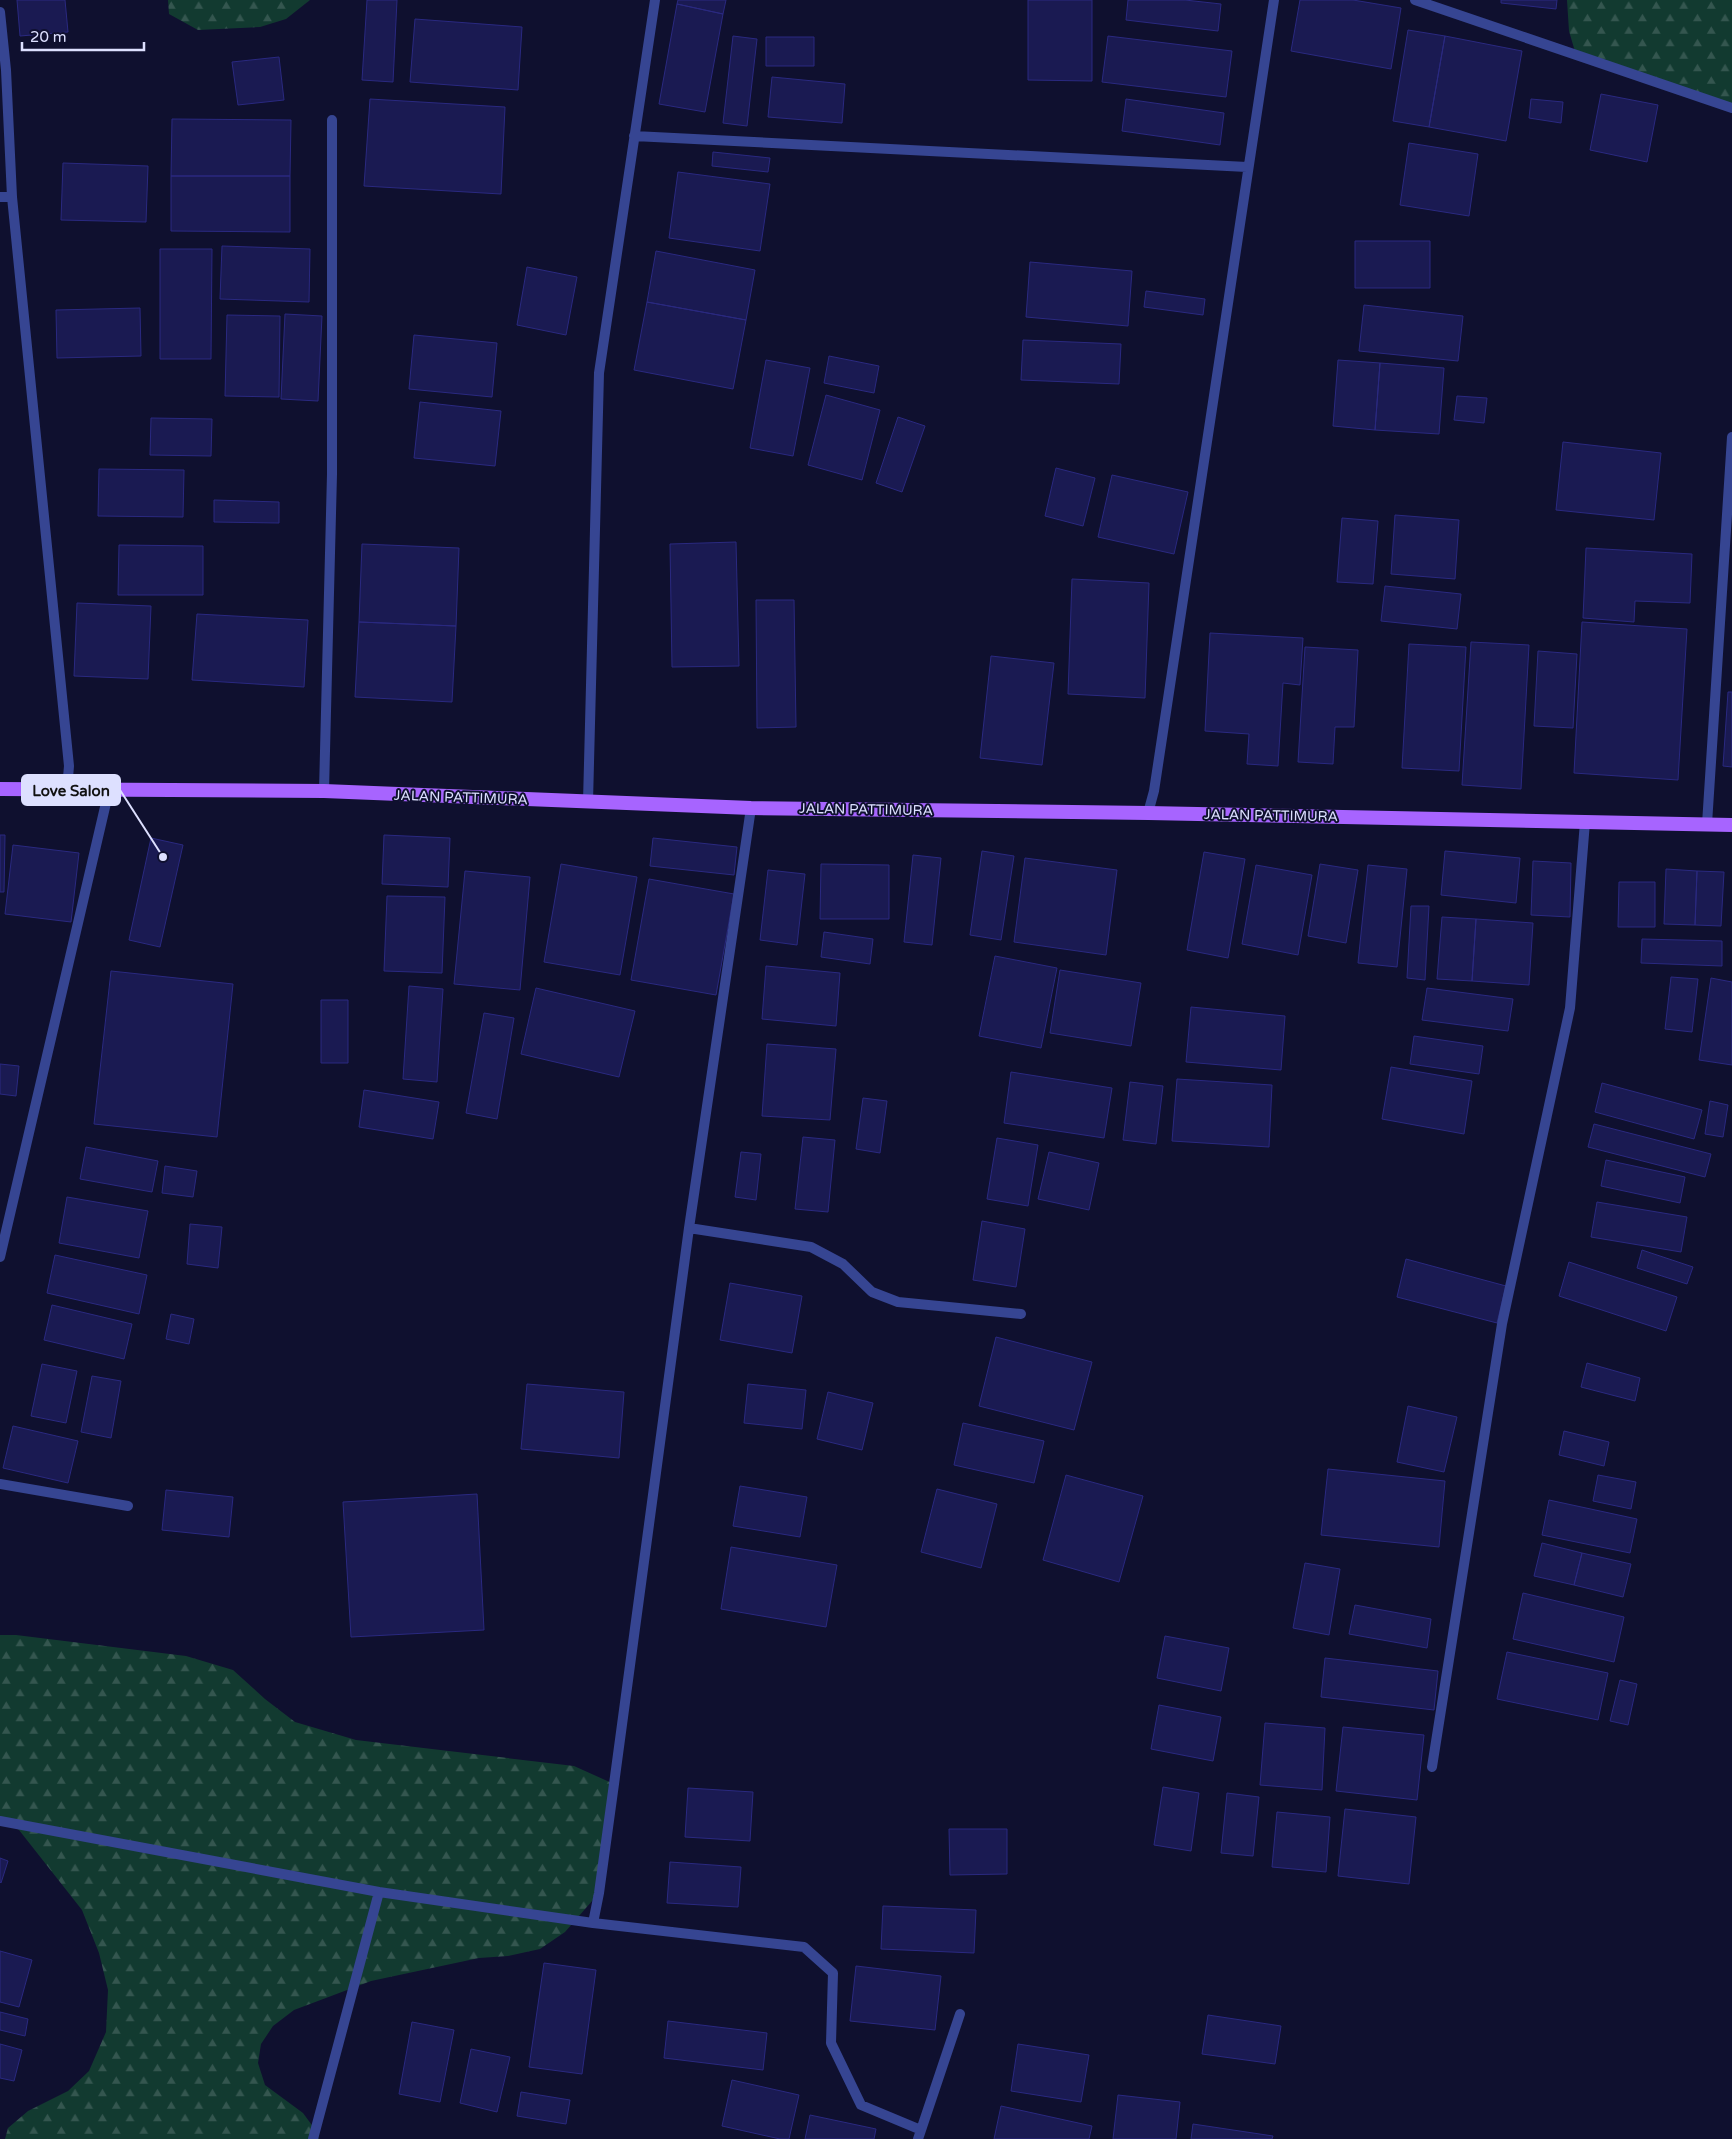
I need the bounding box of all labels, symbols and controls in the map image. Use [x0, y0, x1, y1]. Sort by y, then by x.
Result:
scale bar [22, 20, 145, 52]
text: 20 m [30, 28, 67, 46]
callout: Love Salon [22, 775, 120, 805]
text: Love Salon [32, 782, 110, 800]
street label: JALAN PATTIMURA [394, 787, 528, 808]
street label: JALAN PATTIMURA [799, 800, 933, 819]
street label: JALAN PATTIMURA [1204, 806, 1338, 825]

